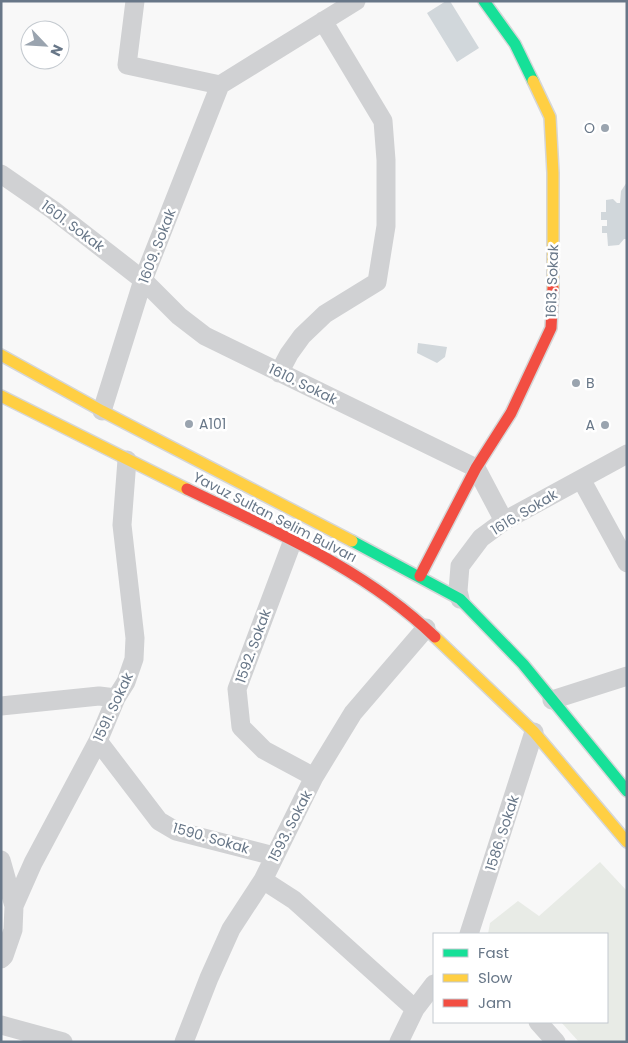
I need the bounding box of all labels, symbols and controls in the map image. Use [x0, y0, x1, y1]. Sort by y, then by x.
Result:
north arrow [20, 20, 70, 70]
text: N [45, 41, 68, 59]
place label: O [584, 118, 595, 138]
marker: O [599, 122, 611, 134]
street label: 1601. Sokak [37, 196, 109, 257]
street label: 1609. Sokak [134, 205, 181, 286]
street label: 1613. Sokak [541, 243, 563, 318]
street label: 1610. Sokak [265, 359, 342, 410]
place label: B [586, 373, 595, 393]
marker: B [570, 377, 582, 389]
place label: A101 [199, 414, 226, 434]
place label: A [586, 415, 595, 435]
marker: A101 [183, 418, 195, 430]
marker: A [599, 419, 611, 431]
street label: Yavuz Sultan Selim Bulvarı [190, 467, 360, 567]
street label: 1616. Sokak [487, 484, 562, 540]
street label: 1592. Sokak [230, 605, 276, 686]
street label: 1591. Sokak [88, 668, 138, 745]
street label: 1593. Sokak [263, 786, 317, 865]
street label: 1586. Sokak [480, 792, 524, 874]
street label: 1590. Sokak [170, 818, 252, 859]
legend [433, 933, 608, 1023]
text: Fast [478, 942, 509, 963]
text: Slow [478, 967, 513, 988]
text: Jam [478, 992, 512, 1013]

